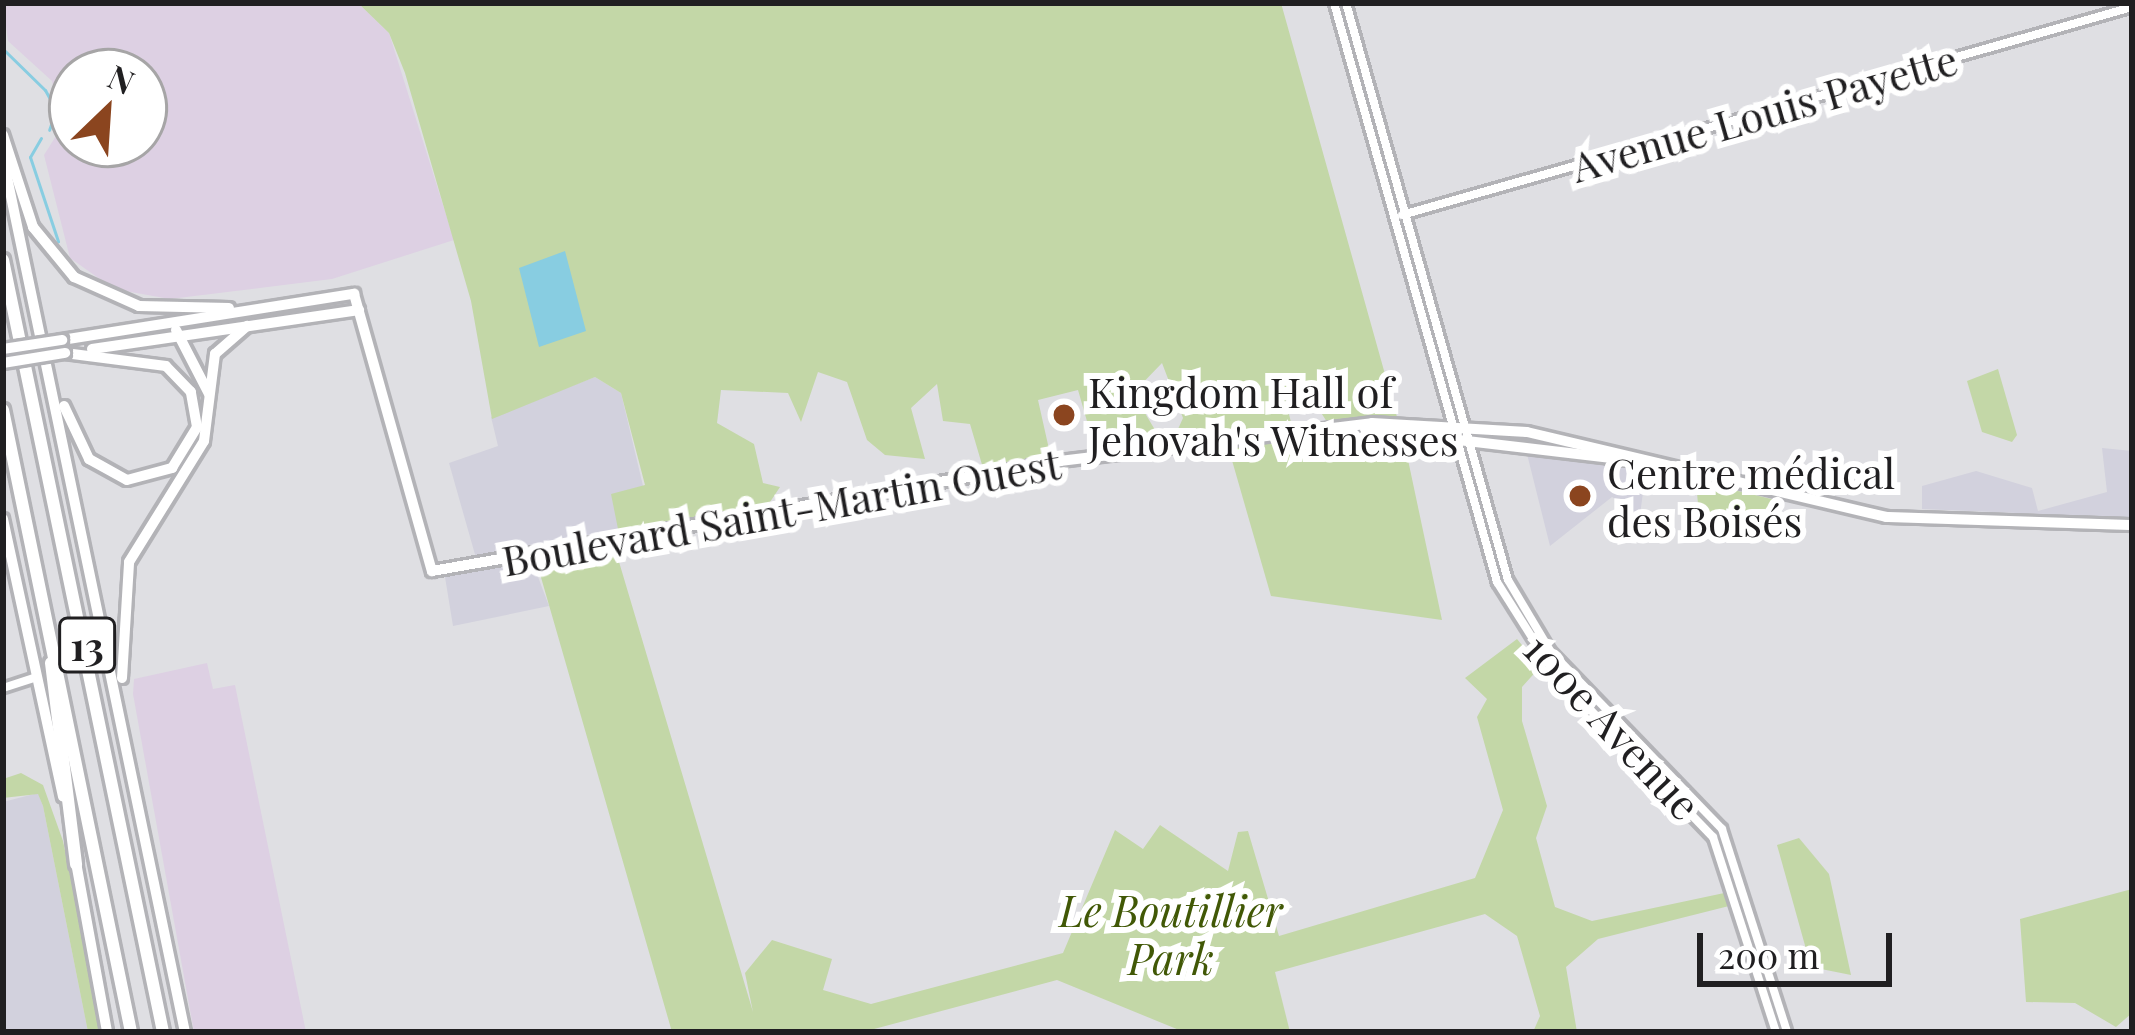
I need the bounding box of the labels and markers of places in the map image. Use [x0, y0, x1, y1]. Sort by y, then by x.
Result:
place label: Kingdom Hall of Jehovah's Witnesses [1088, 366, 1460, 464]
marker: Kingdom Hall of Jehovah's Witnesses [1051, 402, 1077, 428]
place label: Centre médical des Boisés [1607, 447, 1895, 546]
marker: Centre médical des Boisés [1564, 480, 1596, 512]

